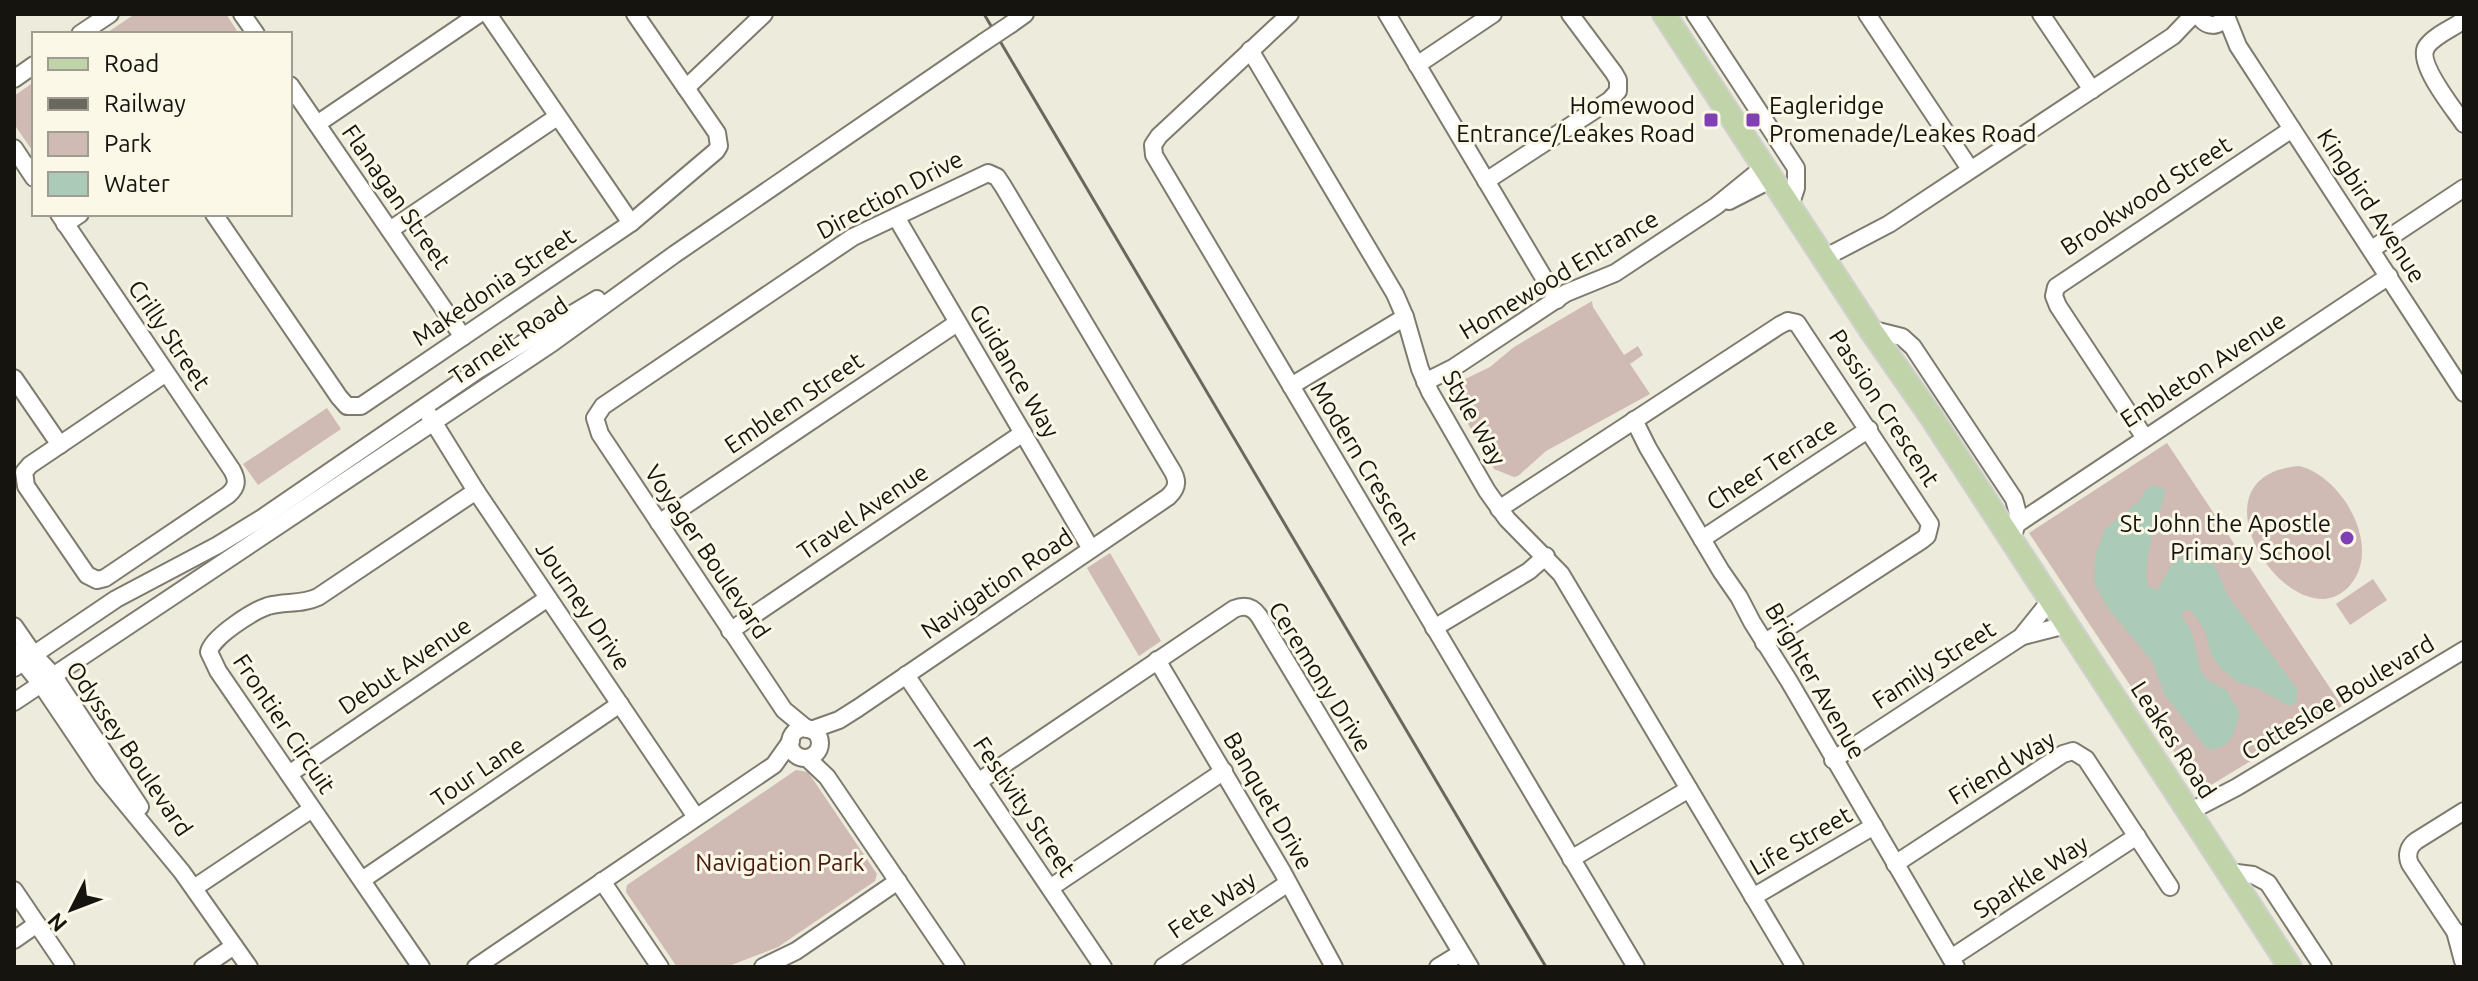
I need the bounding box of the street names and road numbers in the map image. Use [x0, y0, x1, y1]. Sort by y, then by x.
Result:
street label: Flanagan Street [337, 119, 456, 274]
street label: Kingbird Avenue [2312, 124, 2431, 288]
street label: Brookwood Street [2055, 130, 2236, 261]
street label: Direction Drive [812, 145, 967, 244]
street label: Homewood Entrance [1455, 205, 1663, 345]
street label: Makedonia Street [407, 222, 581, 351]
street label: Crilly Street [123, 275, 216, 395]
street label: Tarneit Road [444, 291, 573, 390]
street label: Guidance Way [964, 299, 1065, 443]
street label: Embleton Avenue [2115, 306, 2290, 433]
street label: Passion Crescent [1824, 324, 1945, 492]
street label: Emblem Street [719, 346, 868, 459]
street label: Style Way [1437, 366, 1512, 470]
street label: Modern Crescent [1305, 376, 1424, 550]
street label: Cheer Terrace [1702, 411, 1842, 516]
street label: Travel Avenue [792, 458, 933, 565]
street label: Voyager Boulevard [639, 460, 776, 644]
street label: Navigation Road [916, 523, 1078, 644]
street label: Journey Drive [530, 536, 636, 675]
street label: Ceremony Drive [1263, 597, 1378, 757]
street label: Brighter Avenue [1760, 598, 1871, 764]
street label: Debut Avenue [333, 611, 476, 720]
street label: Family Street [1867, 615, 2001, 714]
street label: Cottesloe Boulevard [2237, 629, 2439, 766]
street label: Frontier Circuit [228, 649, 341, 799]
street label: Odyssey Boulevard [61, 656, 198, 841]
street label: Leakes Road [2126, 676, 2221, 803]
street label: Friend Way [1944, 725, 2060, 810]
street label: Banquet Drive [1218, 727, 1319, 874]
street label: Tour Lane [426, 731, 529, 812]
street label: Festivity Street [968, 732, 1081, 882]
street label: Life Street [1745, 800, 1857, 880]
street label: Sparkle Way [1969, 829, 2093, 924]
street label: Fete Way [1163, 865, 1261, 944]

